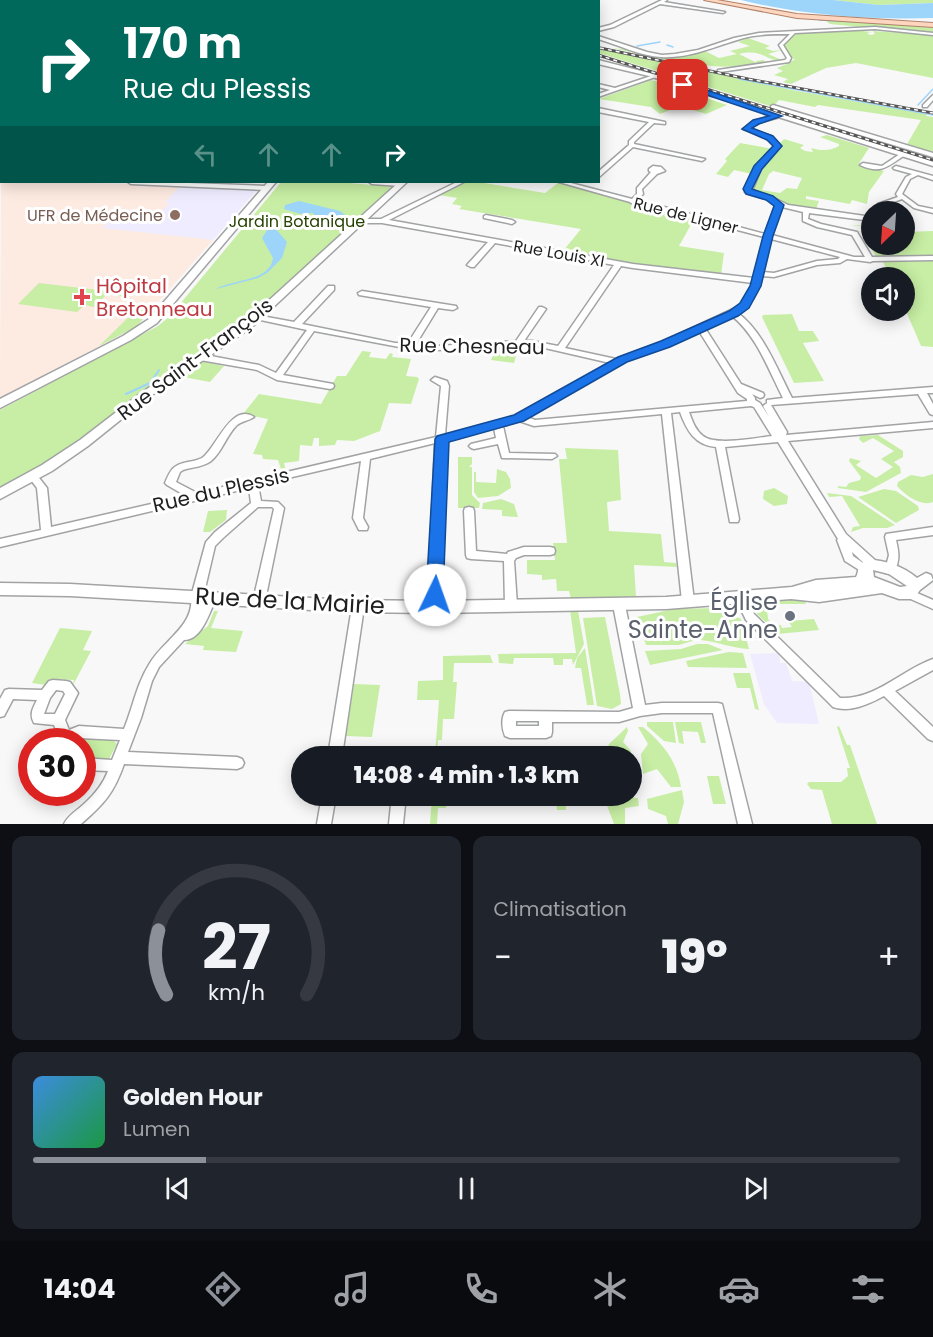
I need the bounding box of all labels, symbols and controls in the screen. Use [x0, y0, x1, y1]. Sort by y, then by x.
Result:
text: 170 m [123, 14, 242, 73]
icon: right [24, 24, 102, 102]
pin [657, 59, 708, 110]
icon: arrive [666, 68, 699, 101]
text: Rue du Plessis [123, 70, 311, 107]
icon: left [189, 138, 222, 171]
icon: ahead [252, 138, 285, 171]
icon: ahead [315, 138, 348, 171]
icon: right [378, 138, 411, 171]
street label: Rue de Ligner [631, 191, 741, 240]
north arrow [861, 201, 915, 255]
map controls [861, 201, 915, 321]
place label: UFR de Médecine [27, 204, 163, 227]
marker: UFR de Médecine [168, 208, 182, 222]
park label: Jardin Botanique [229, 210, 365, 233]
street label: Rue Louis XI [512, 234, 606, 273]
button: sound [861, 267, 915, 321]
place label: Hôpital Bretonneau [96, 272, 213, 323]
marker: Hôpital Bretonneau [73, 288, 91, 306]
street label: Rue Saint-François [111, 291, 279, 427]
street label: Rue Chesneau [399, 331, 545, 361]
street label: Rue du Plessis [150, 461, 292, 519]
position arrow [403, 563, 467, 627]
street label: Rue de la Mairie [194, 579, 386, 622]
place label: Église Sainte-Anne [628, 585, 778, 646]
marker: Église Sainte-Anne [783, 609, 797, 623]
speed limit sign: 30 [18, 728, 96, 806]
text: 14:08 · 4 min · 1.3 km [354, 760, 579, 791]
text: Climatisation [494, 895, 627, 923]
text: 27 [202, 903, 271, 991]
text: 19° [661, 926, 728, 989]
text: − [494, 934, 512, 981]
text: + [877, 934, 900, 981]
text: km/h [208, 977, 265, 1008]
text: Golden Hour [123, 1082, 263, 1113]
text: Lumen [123, 1115, 190, 1143]
icon: previous [161, 1172, 194, 1205]
icon: pause [450, 1172, 483, 1205]
icon: next [739, 1172, 772, 1205]
icon: directions [202, 1268, 244, 1310]
icon: music [331, 1268, 373, 1310]
icon: phone [460, 1268, 502, 1310]
icon: climate [589, 1268, 631, 1310]
icon: car [718, 1268, 760, 1310]
icon: filters [847, 1268, 889, 1310]
text: 14:04 [44, 1270, 115, 1307]

